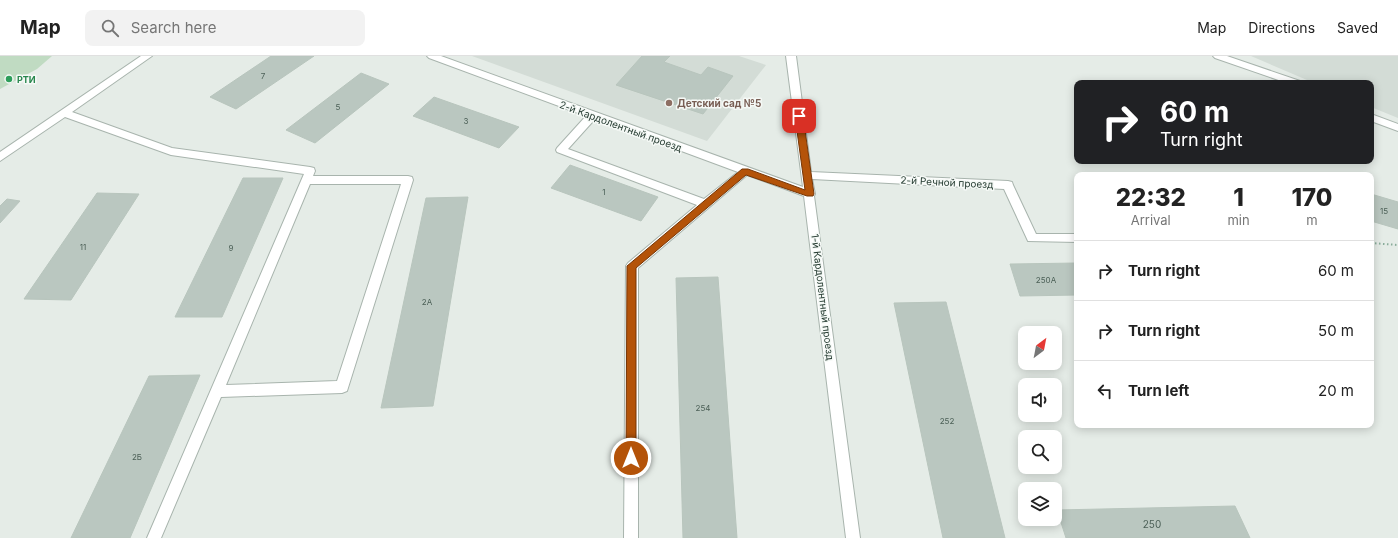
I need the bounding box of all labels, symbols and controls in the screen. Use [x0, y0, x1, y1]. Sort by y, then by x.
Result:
search box [85, 10, 365, 46]
text: Map [20, 16, 61, 39]
icon: search [99, 17, 121, 39]
text: Search here [131, 18, 216, 37]
text: Map [1197, 19, 1226, 36]
text: Directions [1248, 19, 1315, 36]
text: Saved [1337, 19, 1378, 36]
house number: 7 [261, 71, 266, 81]
marker: РТИ [4, 74, 14, 84]
place label: РТИ [17, 74, 36, 85]
text: 60 m [1160, 95, 1229, 129]
icon: right [1094, 96, 1146, 148]
place label: Детский сад №5 [677, 97, 761, 109]
street label: 2-й Кардолентный проезд [558, 98, 684, 154]
marker: Детский сад №5 [664, 98, 674, 108]
pin [782, 99, 816, 133]
house number: 5 [336, 102, 341, 112]
icon: arrive [788, 105, 810, 127]
house number: 3 [464, 116, 469, 126]
text: Turn right [1160, 129, 1243, 150]
street label: 2-й Речной проезд [900, 174, 994, 190]
text: 22:32 [1116, 183, 1186, 212]
text: 1 [1233, 183, 1244, 212]
text: 170 [1291, 183, 1332, 212]
house number: 1 [602, 187, 606, 197]
house number: 15 [1380, 206, 1388, 216]
text: Arrival [1131, 212, 1171, 228]
text: min [1227, 212, 1250, 228]
text: m [1306, 212, 1318, 228]
street label: 1-й Кардолентный проезд [809, 233, 837, 361]
house number: 11 [80, 242, 86, 252]
house number: 9 [229, 243, 234, 253]
icon: right [1094, 260, 1116, 282]
text: Turn right [1128, 261, 1200, 280]
text: 60 m [1318, 261, 1354, 280]
house number: 250А [1036, 275, 1057, 285]
house number: 2А [422, 297, 433, 307]
icon: right [1094, 320, 1116, 342]
text: Turn right [1128, 321, 1200, 340]
text: 50 m [1318, 321, 1354, 340]
north arrow [1018, 326, 1062, 370]
map controls [1018, 326, 1062, 526]
button: sound [1018, 378, 1062, 422]
icon: left [1094, 380, 1116, 402]
text: Turn left [1128, 381, 1189, 400]
text: 20 m [1318, 381, 1354, 400]
house number: 254 [696, 403, 710, 413]
house number: 252 [940, 416, 954, 426]
button: search [1018, 430, 1062, 474]
position arrow [610, 437, 652, 479]
house number: 2Б [132, 452, 142, 462]
button: layers [1018, 482, 1062, 526]
house number: 250 [1143, 518, 1161, 530]

